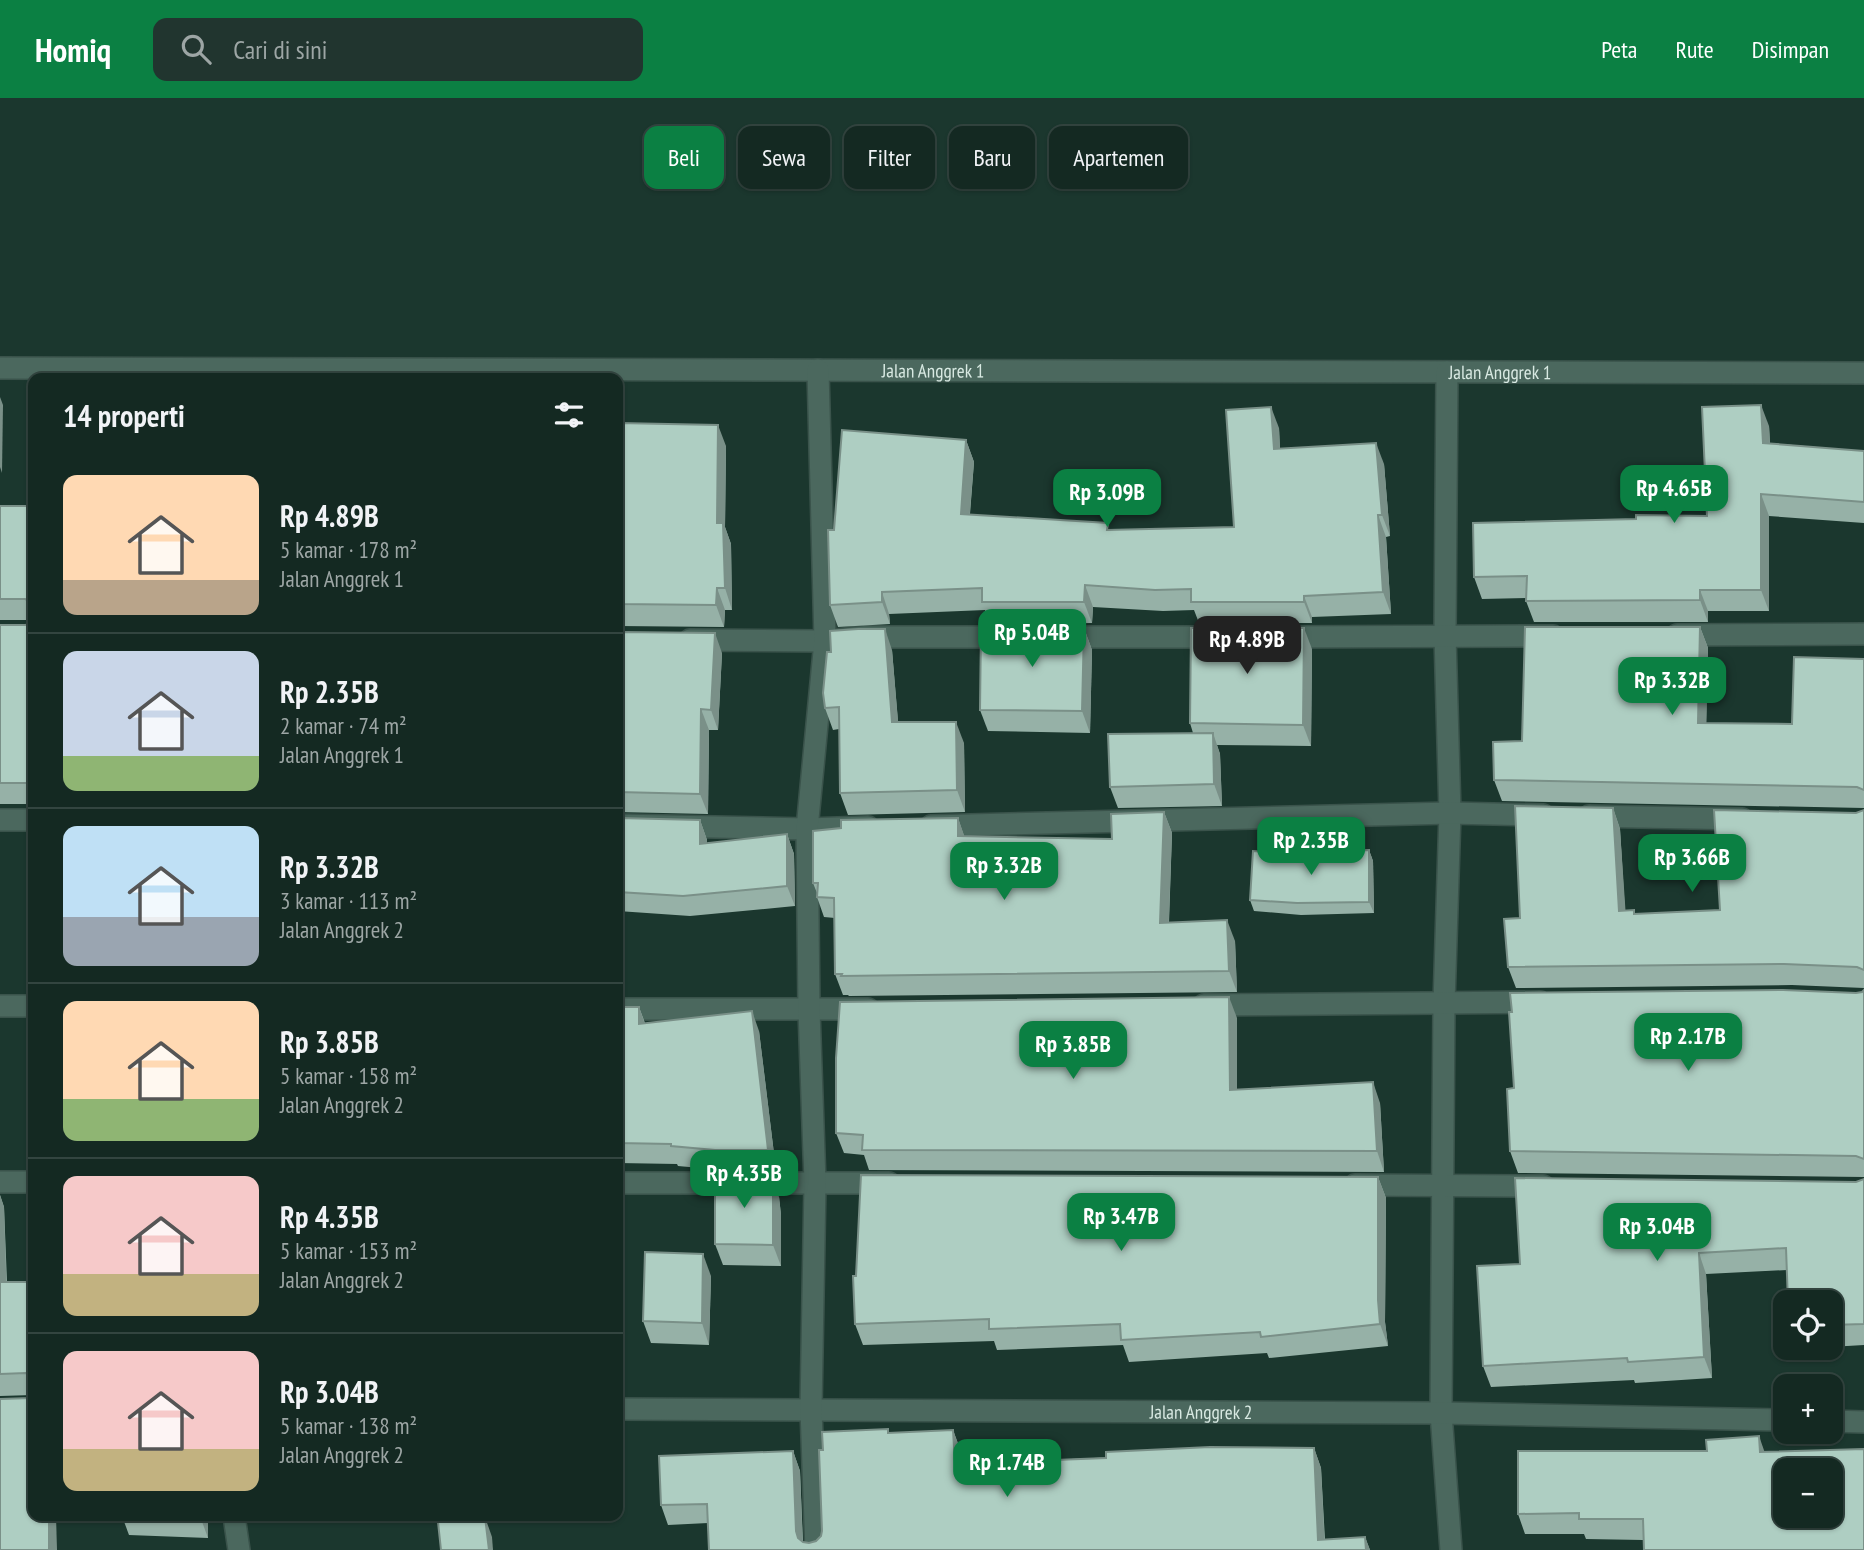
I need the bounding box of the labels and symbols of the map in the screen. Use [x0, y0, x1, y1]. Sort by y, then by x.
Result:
street label: Jalan Anggrek 1 [881, 358, 984, 383]
street label: Jalan Anggrek 1 [1448, 360, 1551, 384]
pin: Rp 4.65B [1602, 466, 1746, 525]
pin: Rp 3.09B [1035, 470, 1179, 529]
pin: Rp 5.04B [960, 610, 1104, 669]
pin: Rp 4.89B [1175, 616, 1319, 676]
pin: Rp 3.32B [1600, 658, 1744, 717]
pin: Rp 2.35B [1239, 818, 1383, 877]
pin: Rp 3.66B [1620, 834, 1764, 894]
pin: Rp 3.32B [932, 842, 1076, 902]
pin: Rp 2.17B [1616, 1014, 1760, 1073]
pin: Rp 3.85B [1001, 1021, 1145, 1081]
pin: Rp 4.35B [672, 1150, 816, 1210]
pin: Rp 3.47B [1049, 1194, 1193, 1253]
pin: Rp 3.04B [1585, 1204, 1729, 1263]
street label: Jalan Anggrek 2 [1149, 1400, 1252, 1424]
pin: Rp 1.74B [935, 1440, 1079, 1499]

